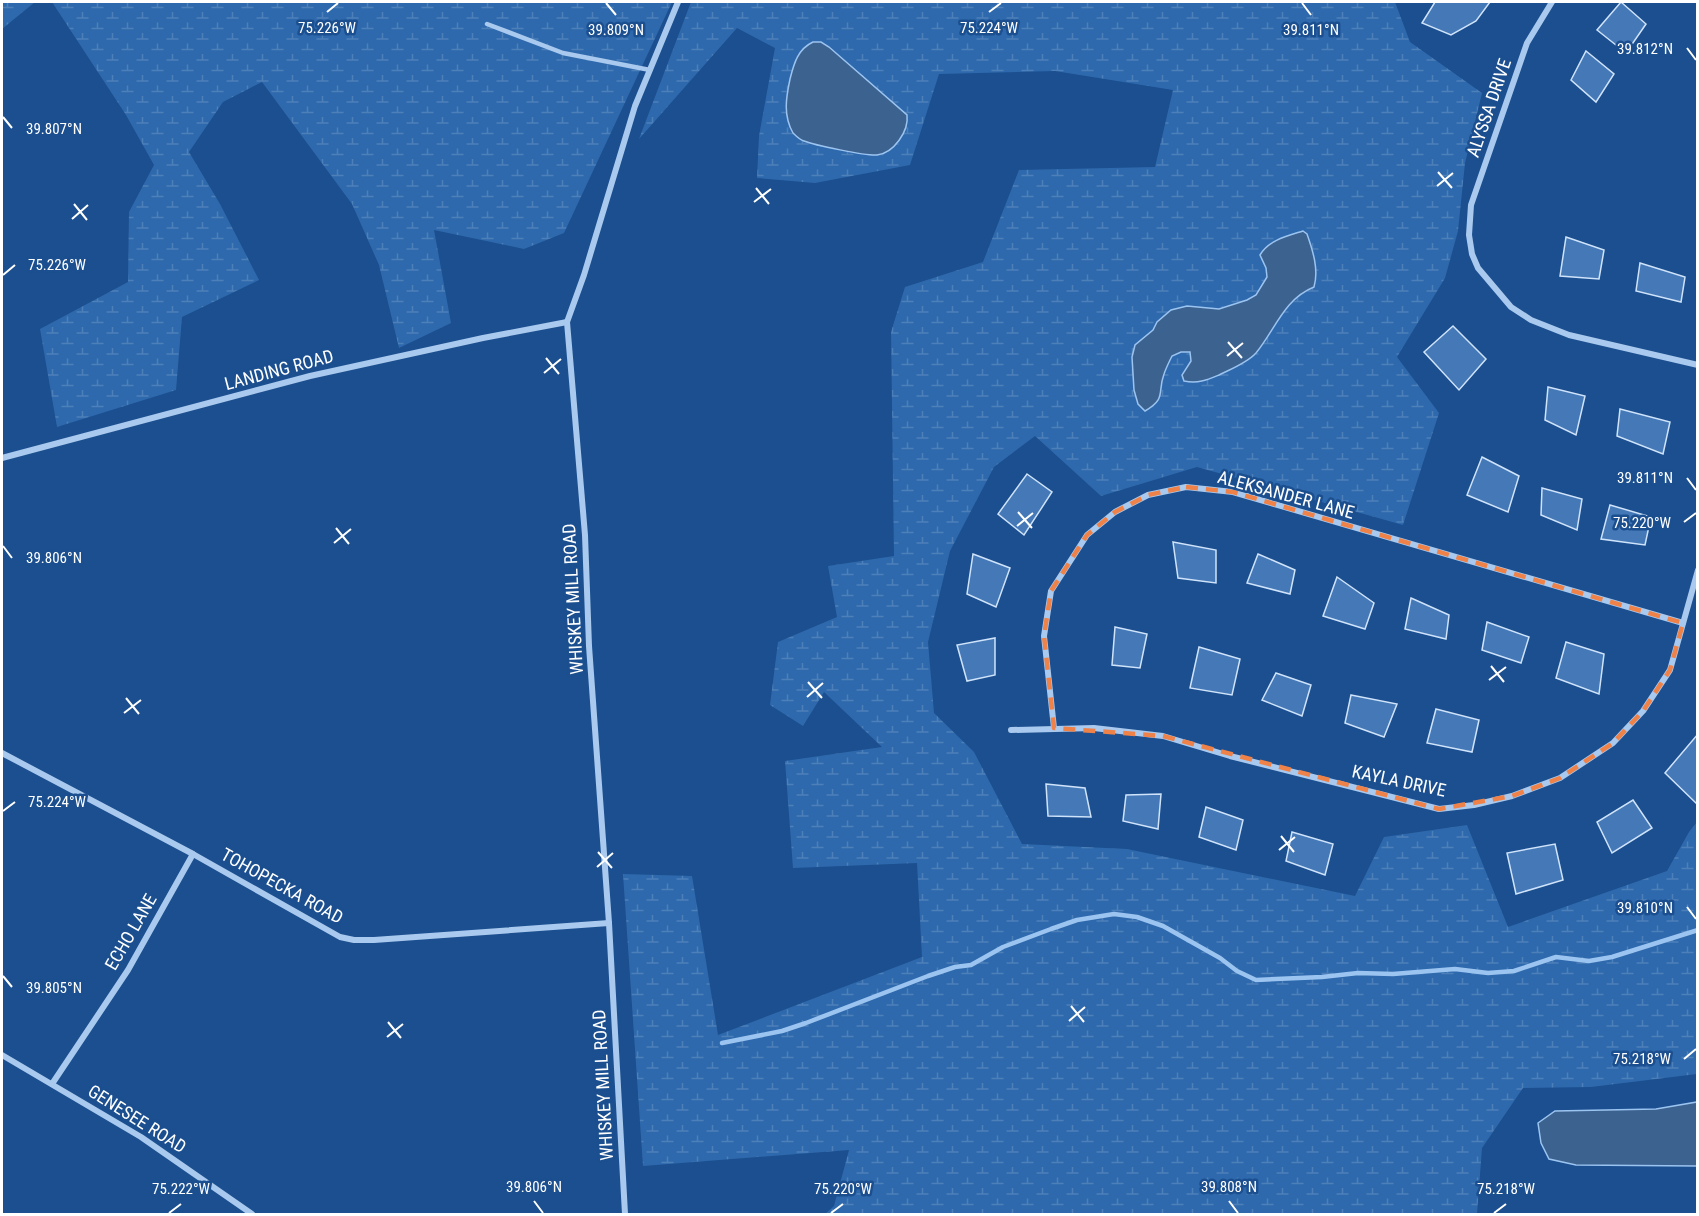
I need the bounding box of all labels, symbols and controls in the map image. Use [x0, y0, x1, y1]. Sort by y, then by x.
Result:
text: 75.226°W [298, 19, 357, 37]
text: 75.224°W [960, 19, 1019, 37]
text: 39.809°N [588, 21, 644, 39]
text: 39.811°N [1283, 21, 1339, 39]
text: 39.812°N [1617, 40, 1673, 58]
street label: ALYSSA DRIVE [1462, 56, 1515, 160]
text: 39.807°N [26, 120, 82, 138]
text: 75.226°W [28, 256, 87, 274]
street label: LANDING ROAD [222, 345, 336, 394]
street label: ALEKSANDER LANE [1215, 466, 1357, 523]
text: 39.811°N [1617, 469, 1673, 487]
text: 75.220°W [1613, 514, 1672, 532]
street label: WHISKEY MILL ROAD [558, 523, 587, 675]
text: 39.806°N [26, 549, 82, 567]
street label: KAYLA DRIVE [1350, 760, 1448, 801]
text: 75.224°W [28, 793, 87, 811]
street label: TOHOPECKA ROAD [218, 843, 347, 928]
street label: ECHO LANE [100, 890, 161, 974]
text: 39.810°N [1617, 899, 1673, 917]
text: 39.805°N [26, 979, 82, 997]
street label: WHISKEY MILL ROAD [588, 1009, 617, 1161]
text: 75.218°W [1613, 1050, 1672, 1068]
street label: GENESEE ROAD [84, 1080, 190, 1157]
text: 39.806°N [506, 1178, 562, 1196]
text: 39.808°N [1201, 1178, 1257, 1196]
text: 75.222°W [152, 1180, 211, 1198]
text: 75.220°W [814, 1180, 873, 1198]
text: 75.218°W [1477, 1180, 1536, 1198]

